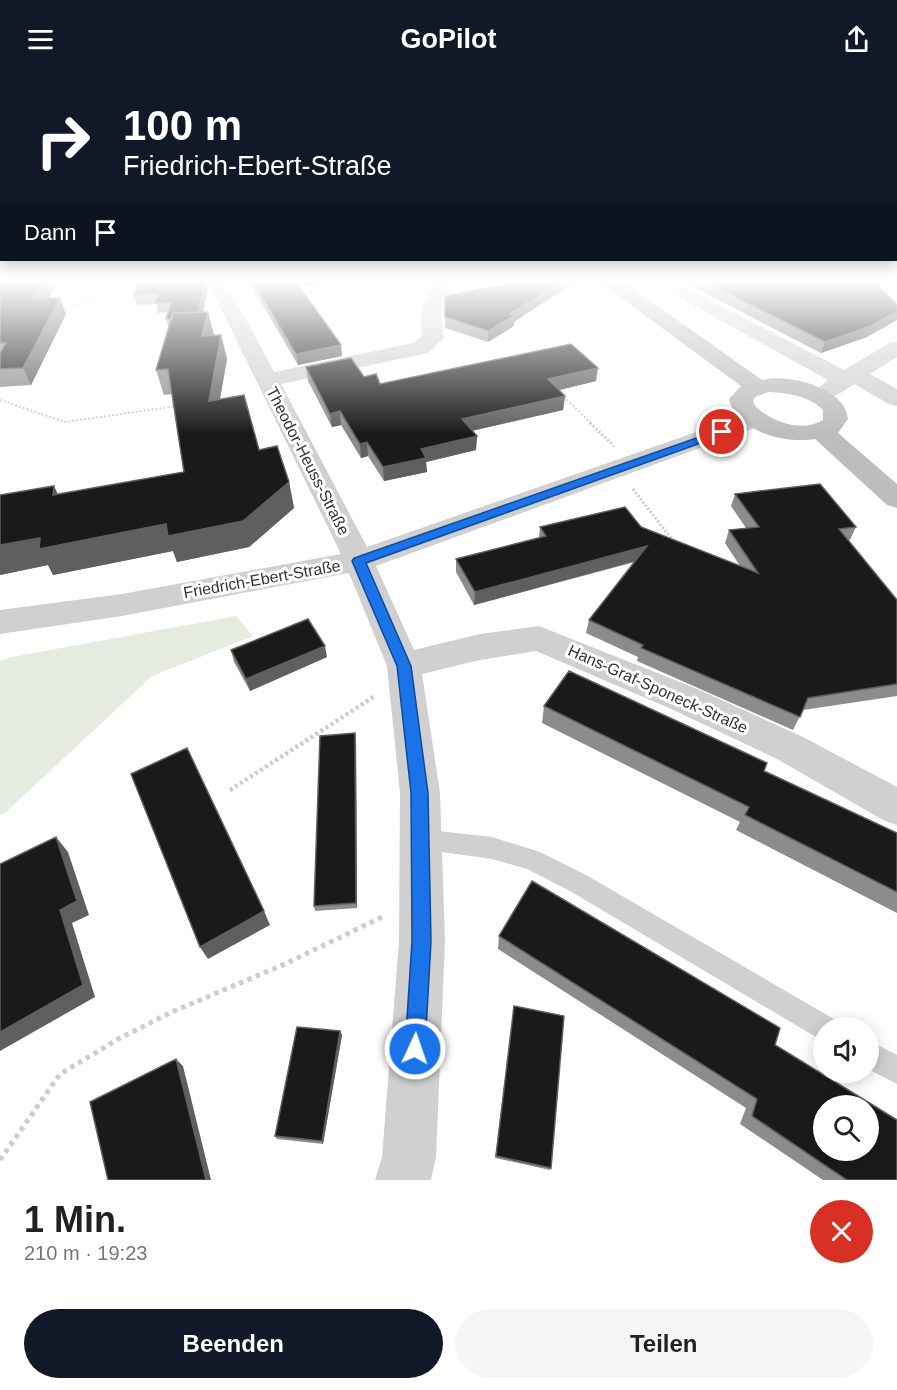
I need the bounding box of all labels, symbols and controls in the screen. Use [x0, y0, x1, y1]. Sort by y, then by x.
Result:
icon: menu [24, 23, 57, 56]
icon: share [840, 23, 873, 56]
text: GoPilot [401, 24, 497, 54]
icon: right [24, 102, 102, 180]
text: 100 m [123, 102, 242, 149]
text: Friedrich-Ebert-Straße [123, 151, 392, 181]
icon: arrive [89, 216, 122, 249]
text: Dann [24, 220, 77, 245]
street label: Theodor-Heuss-Straße [263, 384, 353, 538]
pin [696, 406, 747, 457]
icon: arrive [705, 415, 738, 448]
street label: Friedrich-Ebert-Straße [182, 557, 342, 601]
street label: Hans-Graf-Sponeck-Straße [566, 642, 750, 736]
position arrow [383, 1017, 447, 1081]
map controls [813, 1017, 879, 1161]
button: sound [813, 1017, 879, 1083]
button: search [813, 1095, 879, 1161]
text: 1 Min. [24, 1199, 126, 1240]
button: close [810, 1200, 873, 1263]
text: 210 m · 19:23 [24, 1242, 147, 1264]
button: Beenden [24, 1309, 443, 1378]
button: Teilen [455, 1309, 873, 1378]

